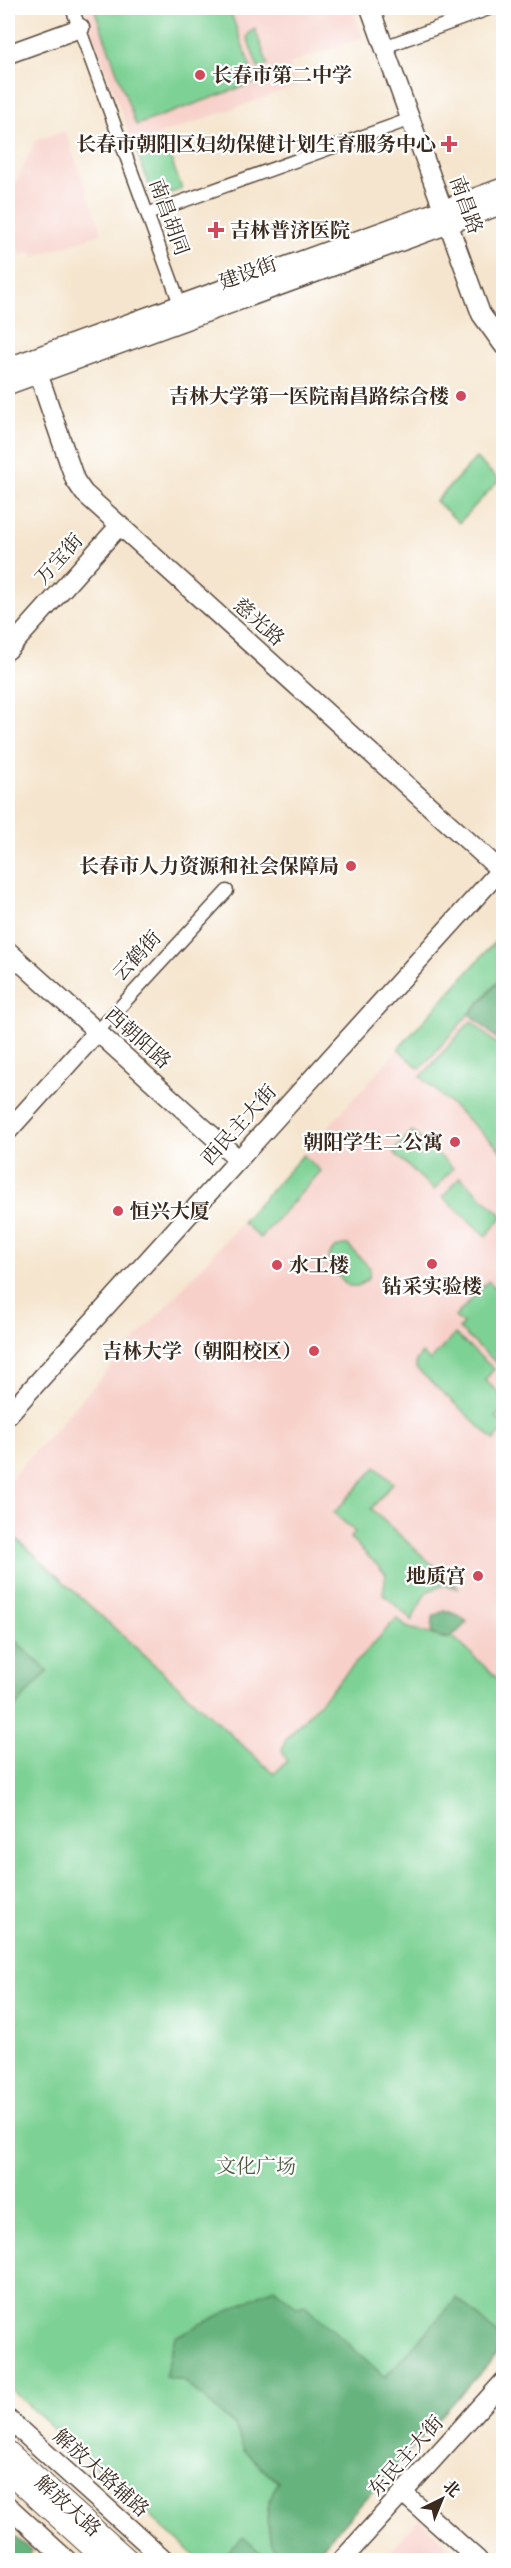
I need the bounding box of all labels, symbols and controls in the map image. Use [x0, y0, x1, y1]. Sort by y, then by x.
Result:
place label: 长春市第二中学 [212, 62, 352, 89]
marker: 长春市第二中学 [193, 68, 207, 82]
place label: 长春市朝阳区妇幼保健计划生育服务中心 [76, 131, 436, 158]
marker: 长春市朝阳区妇幼保健计划生育服务中心 [440, 135, 458, 153]
street label: 南昌路 [443, 172, 489, 238]
street label: 南昌胡同 [143, 175, 195, 259]
place label: 吉林普济医院 [230, 217, 350, 244]
marker: 吉林普济医院 [207, 221, 225, 239]
street label: 建设街 [215, 250, 281, 296]
place label: 吉林大学第一医院南昌路综合楼 [169, 383, 449, 410]
marker: 吉林大学第一医院南昌路综合楼 [454, 389, 468, 403]
street label: 万宝街 [29, 528, 89, 590]
street label: 慈光路 [228, 592, 290, 652]
place label: 长春市人力资源和社会保障局 [79, 853, 339, 880]
marker: 长春市人力资源和社会保障局 [344, 859, 358, 873]
street label: 云鹤街 [107, 925, 167, 987]
street label: 西朝阳路 [99, 1001, 177, 1075]
street label: 西民主大街 [196, 1079, 282, 1171]
place label: 朝阳学生二公寓 [303, 1129, 443, 1156]
marker: 朝阳学生二公寓 [448, 1135, 462, 1149]
place label: 恒兴大厦 [130, 1198, 210, 1225]
marker: 恒兴大厦 [111, 1204, 125, 1218]
place label: 水工楼 [289, 1252, 349, 1279]
marker: 钻采实验楼 [425, 1257, 439, 1271]
marker: 水工楼 [270, 1258, 284, 1272]
place label: 钻采实验楼 [382, 1273, 482, 1300]
place label: 吉林大学（朝阳校区） [102, 1338, 302, 1365]
marker: 吉林大学（朝阳校区） [307, 1344, 321, 1358]
place label: 地质宫 [406, 1563, 466, 1590]
marker: 地质宫 [471, 1569, 485, 1583]
park label: 文化广场 [216, 2153, 296, 2180]
street label: 东民主大街 [363, 2410, 449, 2502]
street label: 解放大路辅路 [48, 2424, 154, 2522]
north arrow [412, 2469, 472, 2529]
street label: 解放大路 [30, 2470, 106, 2542]
text: 北 [438, 2475, 465, 2502]

